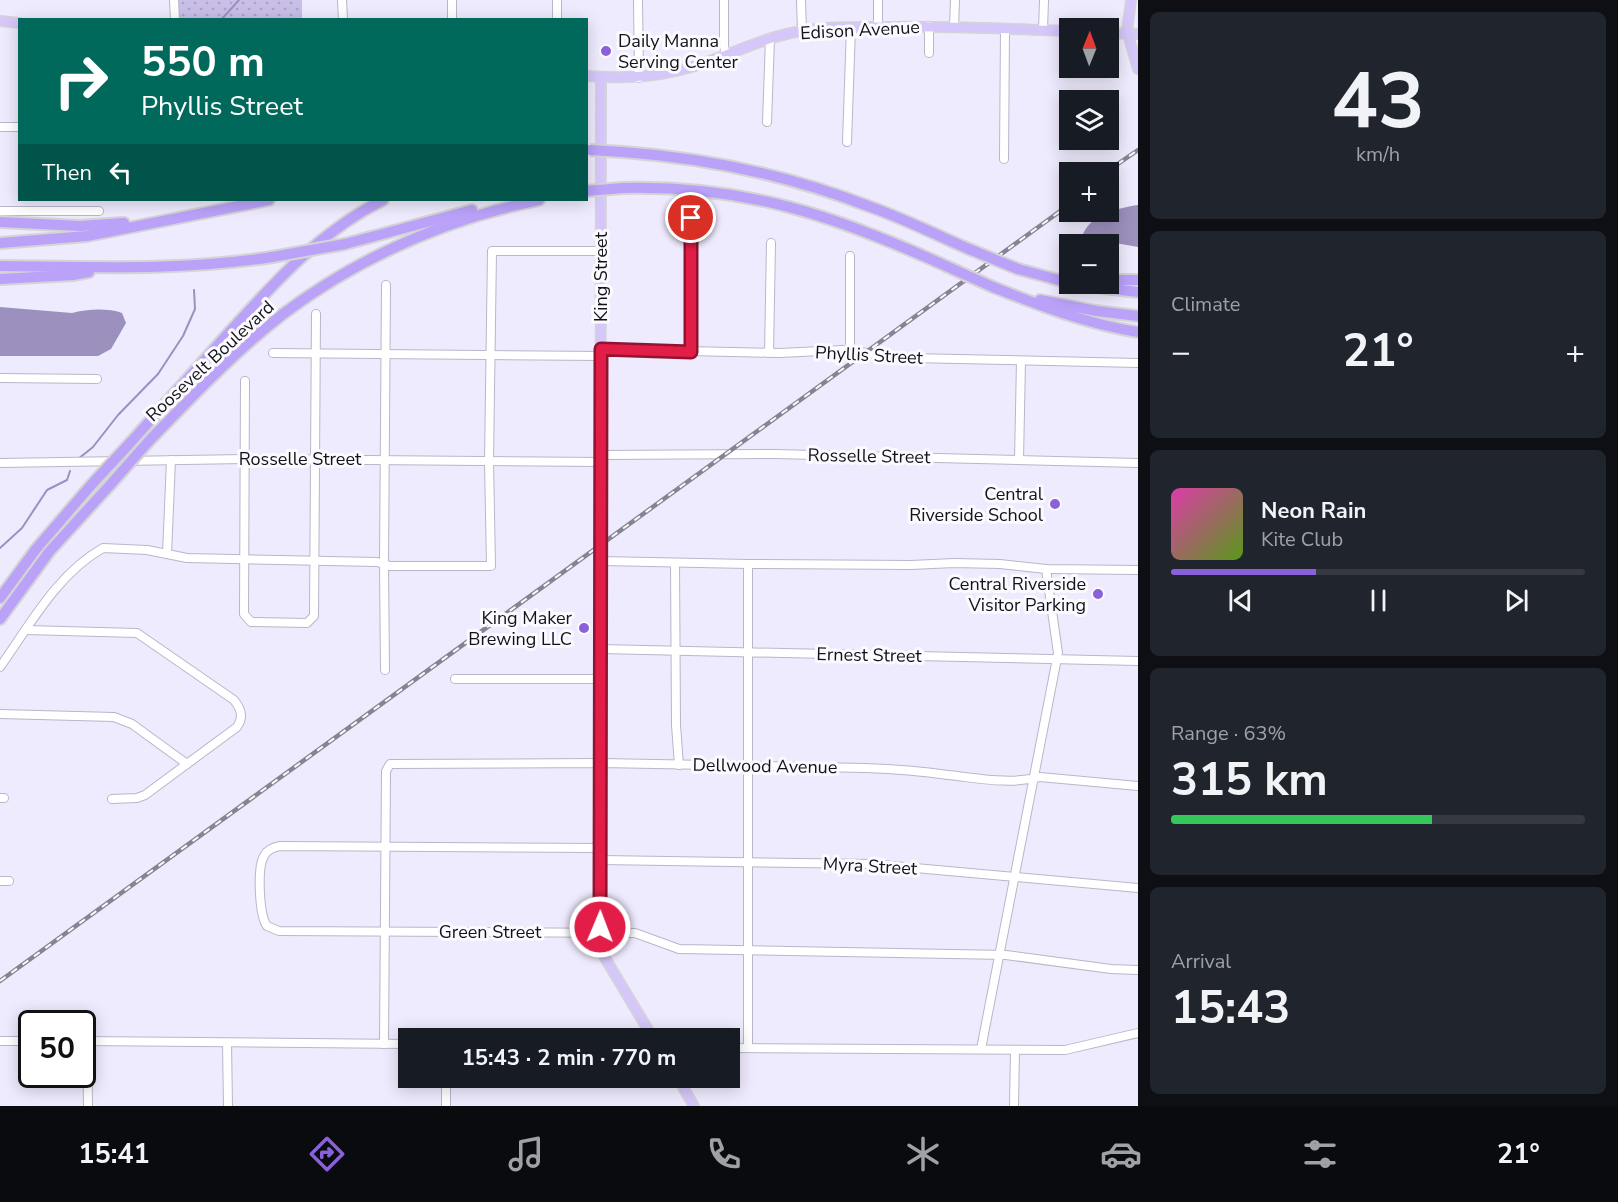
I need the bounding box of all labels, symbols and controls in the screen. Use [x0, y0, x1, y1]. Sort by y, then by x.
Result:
street label: Edison Avenue [800, 15, 920, 45]
north arrow [1059, 18, 1119, 78]
map controls [1059, 18, 1119, 294]
place label: Daily Manna Serving Center [618, 29, 739, 74]
text: 550 m [141, 34, 265, 91]
icon: right [42, 42, 120, 120]
marker: Daily Manna Serving Center [599, 44, 613, 58]
text: 43 [1331, 48, 1425, 155]
text: Phyllis Street [141, 88, 303, 125]
button: layers [1059, 90, 1119, 150]
text: km/h [1356, 141, 1400, 168]
icon: left [104, 156, 137, 189]
text: Then [42, 158, 92, 188]
button: + [1059, 162, 1119, 222]
pin [665, 192, 716, 243]
icon: arrive [674, 201, 707, 234]
street label: King Street [589, 231, 613, 322]
button: − [1059, 234, 1119, 294]
text: Climate [1171, 291, 1240, 318]
street label: Roosevelt Boulevard [141, 295, 279, 427]
text: 21° [1342, 321, 1414, 382]
text: − [1171, 330, 1191, 375]
text: + [1565, 330, 1585, 375]
street label: Phyllis Street [814, 340, 924, 370]
street label: Rosselle Street [807, 443, 931, 469]
street label: Rosselle Street [239, 447, 362, 471]
place label: Central Riverside School [909, 482, 1044, 527]
text: Neon Rain [1261, 496, 1366, 526]
marker: Central Riverside School [1048, 497, 1062, 511]
text: Kite Club [1261, 526, 1343, 553]
place label: Central Riverside Visitor Parking [948, 572, 1086, 617]
icon: previous [1224, 584, 1257, 617]
icon: pause [1362, 584, 1395, 617]
icon: next [1500, 584, 1533, 617]
marker: Central Riverside Visitor Parking [1091, 587, 1105, 601]
place label: King Maker Brewing LLC [468, 606, 573, 651]
marker: King Maker Brewing LLC [577, 621, 591, 635]
street label: Ernest Street [816, 642, 923, 668]
text: Range · 63% [1171, 720, 1286, 747]
text: 315 km [1171, 750, 1328, 811]
street label: Dellwood Avenue [692, 753, 838, 779]
street label: Myra Street [822, 852, 918, 880]
position arrow [568, 895, 632, 959]
street label: Green Street [439, 920, 542, 944]
text: Arrival [1171, 948, 1231, 975]
text: 15:43 [1171, 978, 1290, 1039]
speed limit sign: 50 [18, 1010, 96, 1088]
text: 15:43 · 2 min · 770 m [462, 1043, 676, 1073]
icon: directions [306, 1133, 348, 1175]
icon: music [505, 1133, 547, 1175]
icon: phone [703, 1133, 745, 1175]
icon: climate [902, 1133, 944, 1175]
icon: car [1100, 1133, 1142, 1175]
icon: filters [1299, 1133, 1341, 1175]
text: 15:41 [78, 1136, 150, 1173]
text: 21° [1497, 1136, 1540, 1173]

